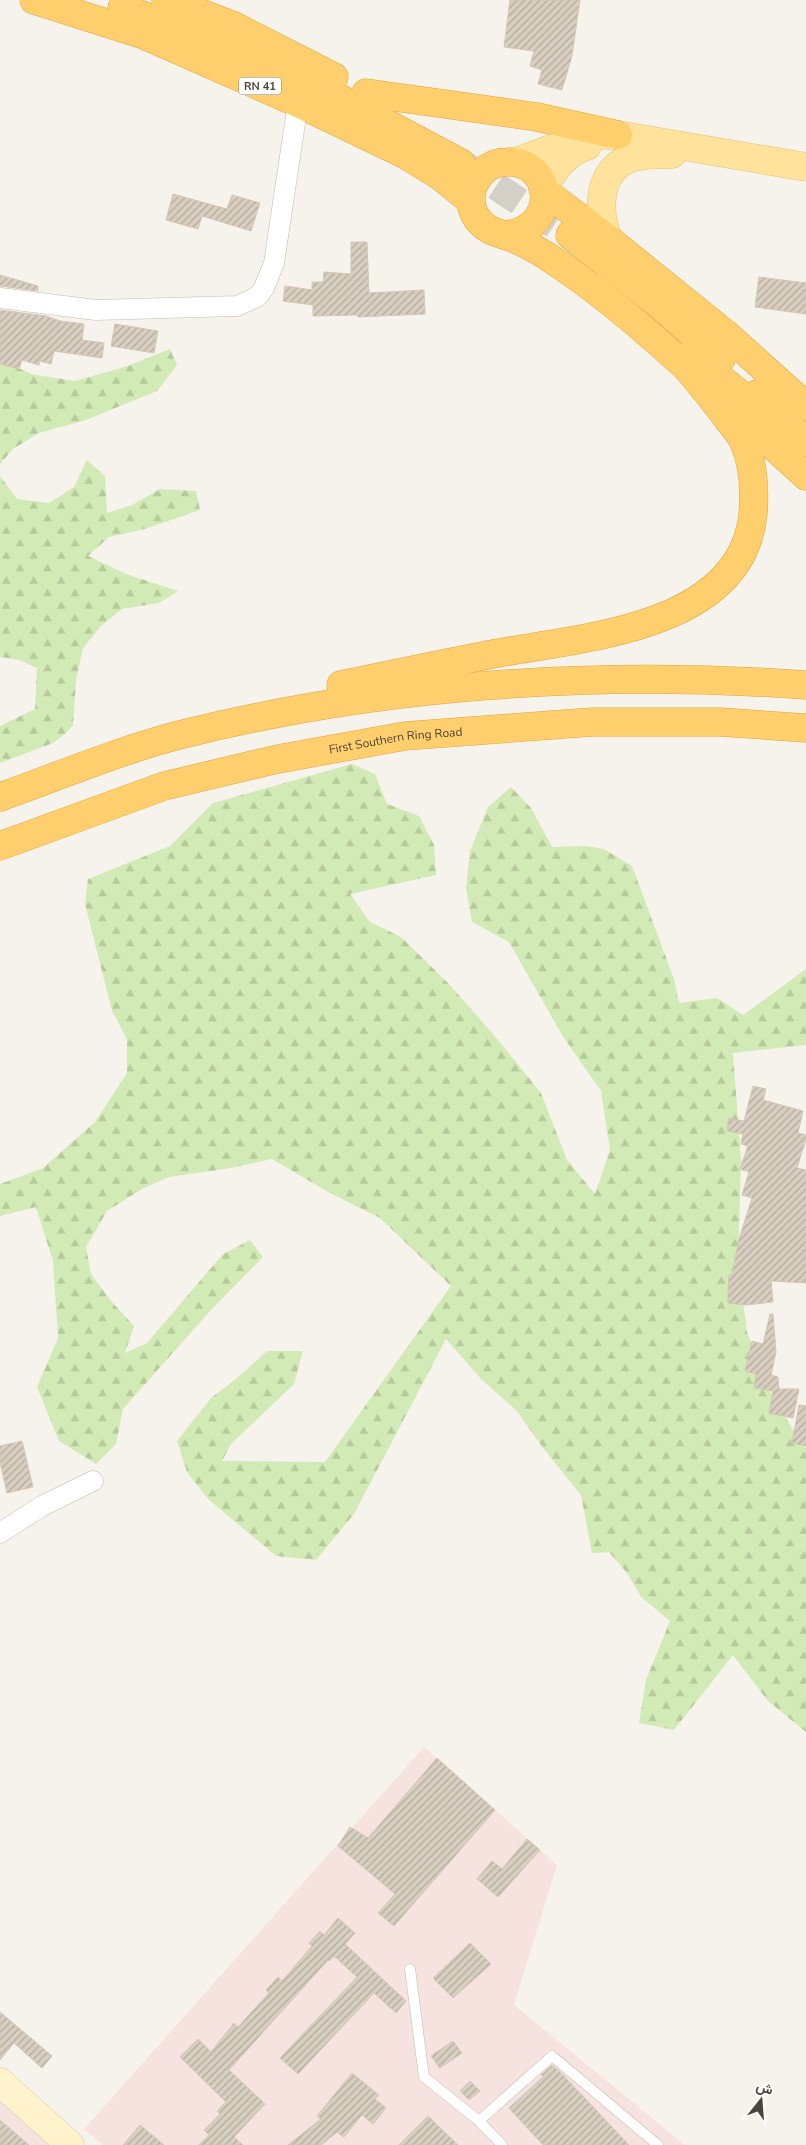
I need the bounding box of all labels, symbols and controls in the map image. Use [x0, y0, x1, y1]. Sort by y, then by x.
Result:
road number: RN 41 [239, 78, 281, 94]
street label: First Southern Ring Road [328, 724, 463, 758]
north arrow [736, 2075, 786, 2125]
text: ش [754, 2077, 776, 2100]

